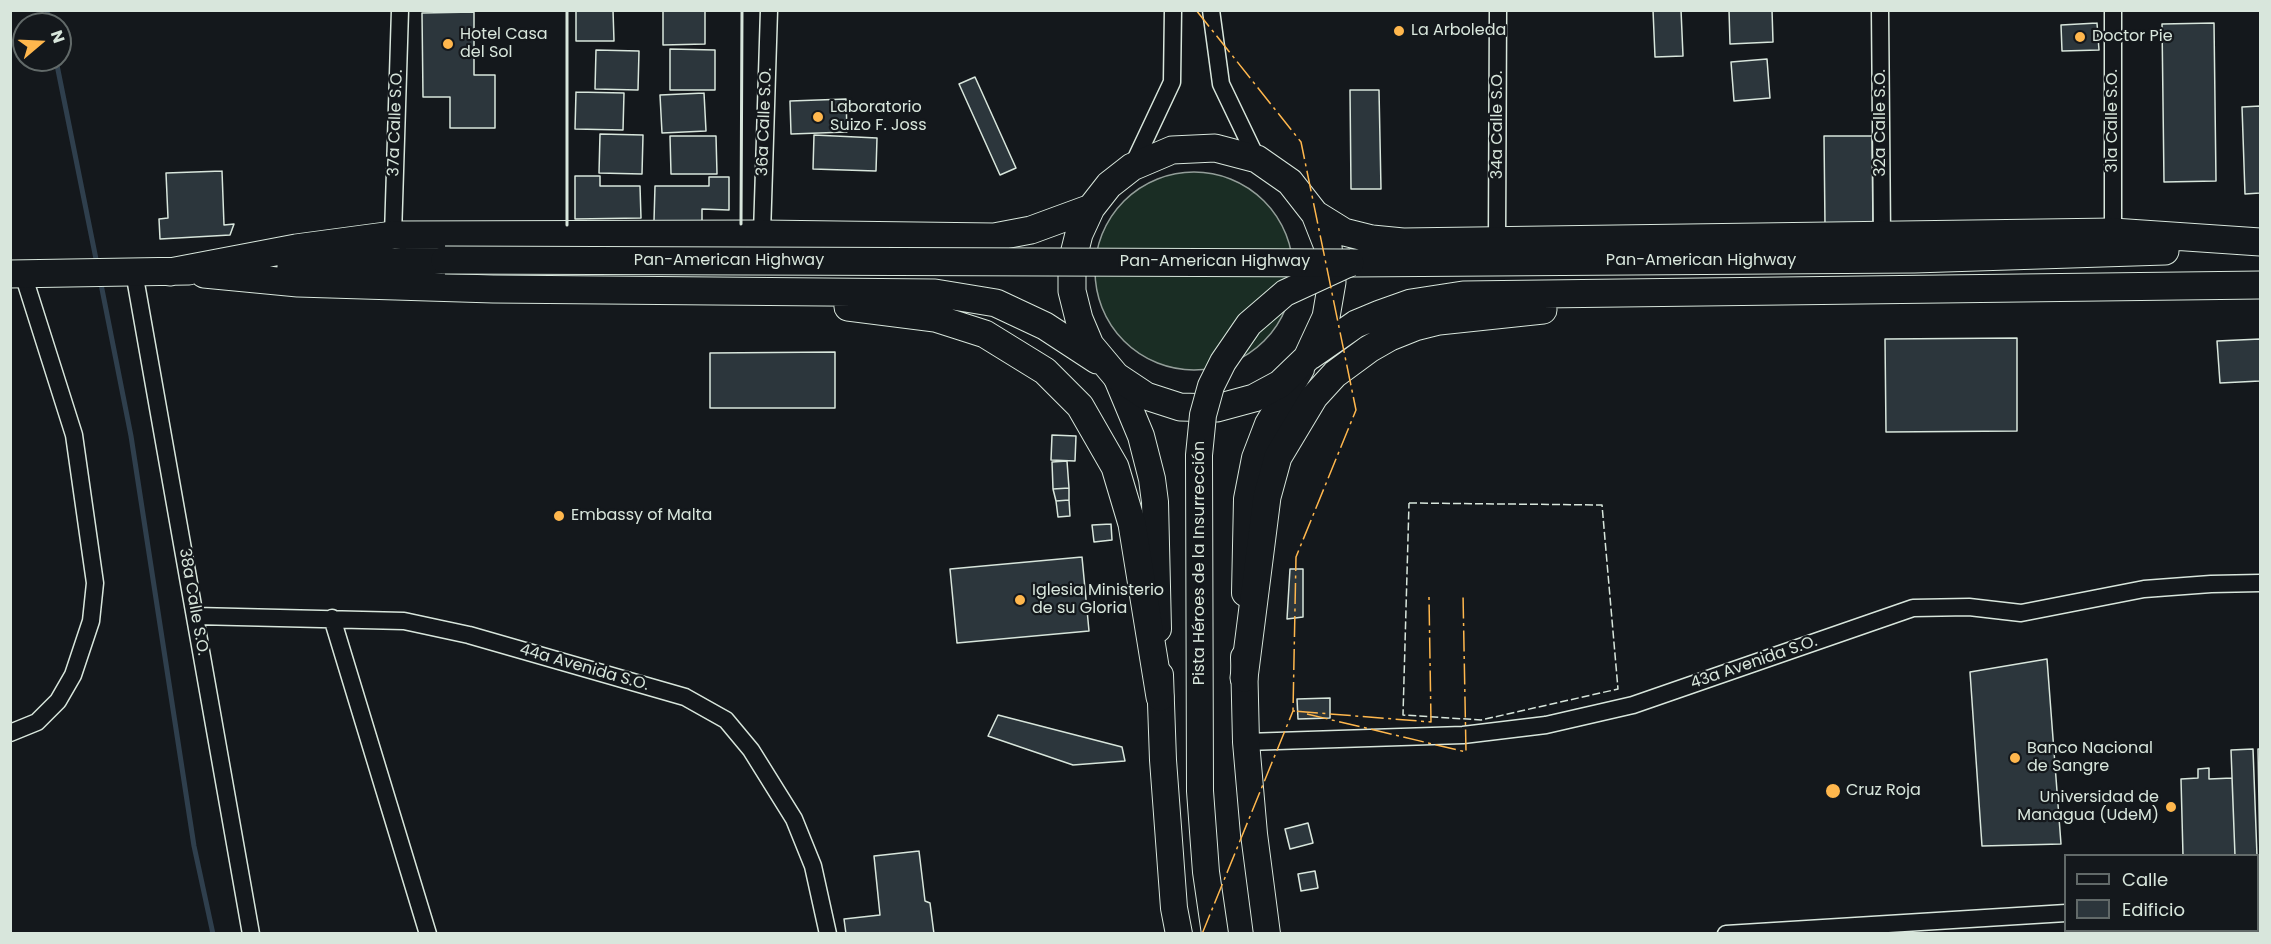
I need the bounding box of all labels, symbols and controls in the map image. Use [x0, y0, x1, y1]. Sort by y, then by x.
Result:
north arrow [12, 12, 72, 72]
place label: La Arboleda [1411, 21, 1506, 41]
marker: La Arboleda [1392, 24, 1406, 38]
place label: Hotel Casa del Sol [460, 25, 548, 63]
text: N [45, 27, 70, 46]
place label: Doctor Pie [2092, 27, 2173, 47]
marker: Doctor Pie [2073, 30, 2087, 44]
marker: Hotel Casa del Sol [441, 37, 455, 51]
street label: 36a Calle S.O. [754, 67, 776, 177]
street label: 37a Calle S.O. [385, 69, 407, 177]
street label: 32a Calle S.O. [1871, 69, 1891, 177]
street label: 31a Calle S.O. [2103, 69, 2123, 173]
street label: 34a Calle S.O. [1488, 71, 1508, 179]
place label: Laboratorio Suizo F. Joss [830, 98, 926, 136]
marker: Laboratorio Suizo F. Joss [811, 110, 825, 124]
street label: Pan-American Highway [634, 251, 824, 271]
street label: Pan-American Highway [1606, 251, 1796, 271]
street label: Pan-American Highway [1120, 252, 1310, 272]
street label: Pista Héroes de la Insurrección [1190, 441, 1210, 685]
place label: Embassy of Malta [571, 506, 712, 526]
marker: Embassy of Malta [552, 509, 566, 523]
street label: 38a Calle S.O. [174, 547, 212, 657]
place label: Iglesia Ministerio de su Gloria [1032, 581, 1164, 619]
marker: Iglesia Ministerio de su Gloria [1013, 593, 1027, 607]
street label: 43a Avenida S.O. [1688, 632, 1820, 694]
street label: 44a Avenida S.O. [517, 640, 651, 696]
place label: Banco Nacional de Sangre [2027, 739, 2153, 777]
marker: Banco Nacional de Sangre [2008, 751, 2022, 765]
place label: Cruz Roja [1846, 781, 1921, 801]
marker: Cruz Roja [1824, 782, 1842, 800]
place label: Universidad de Managua (UdeM) [2017, 788, 2159, 826]
marker: Universidad de Managua (UdeM) [2164, 800, 2178, 814]
legend [2064, 854, 2259, 932]
text: Calle [2122, 867, 2168, 892]
text: Edificio [2122, 897, 2185, 922]

